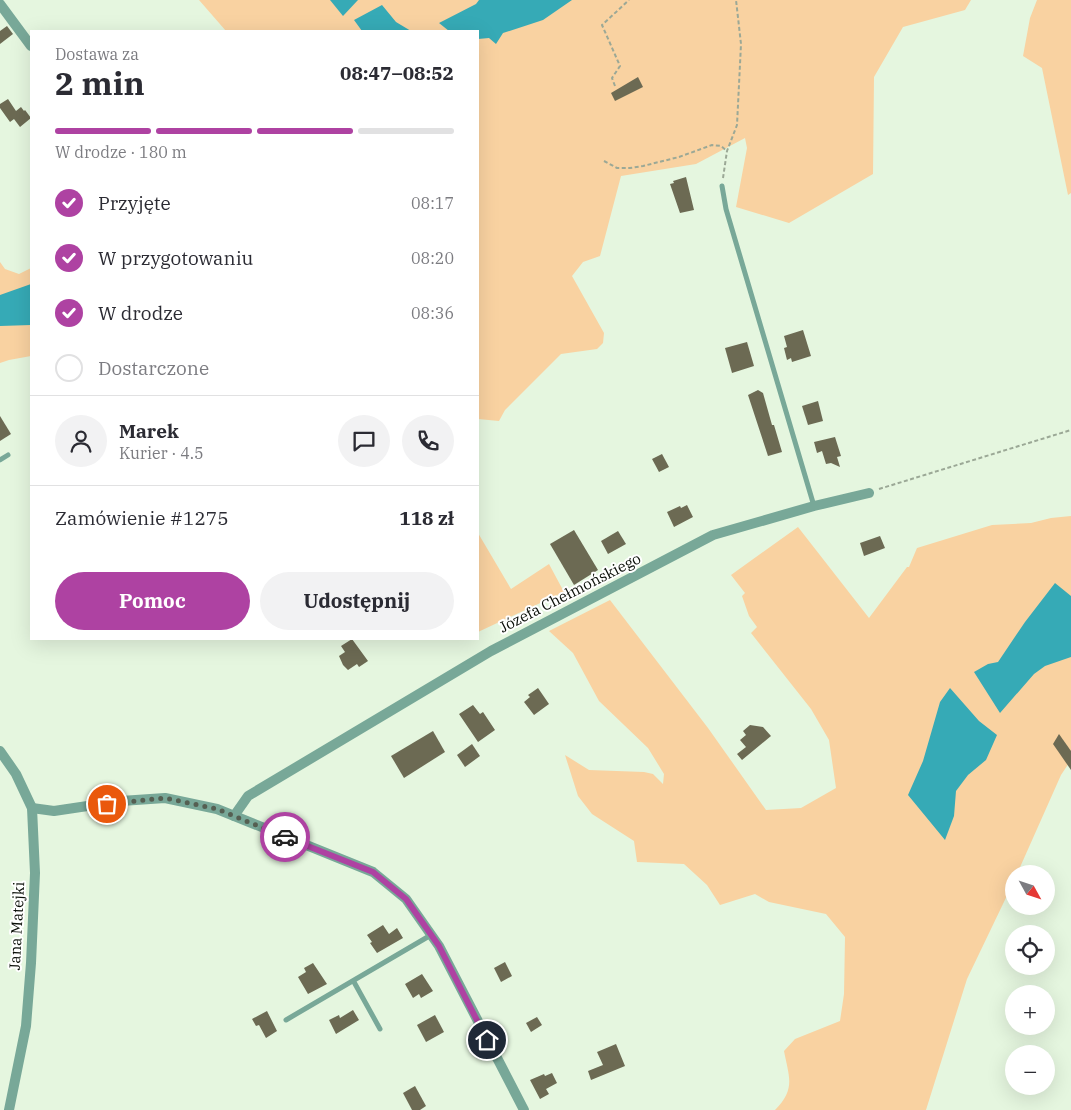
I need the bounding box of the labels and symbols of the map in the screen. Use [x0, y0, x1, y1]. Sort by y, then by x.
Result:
street label: Józefa Chełmońskiego [496, 548, 644, 637]
pin [86, 783, 128, 825]
courier [260, 812, 310, 862]
north arrow [1005, 865, 1055, 915]
street label: Jana Matejki [5, 881, 28, 971]
pin [466, 1019, 508, 1061]

